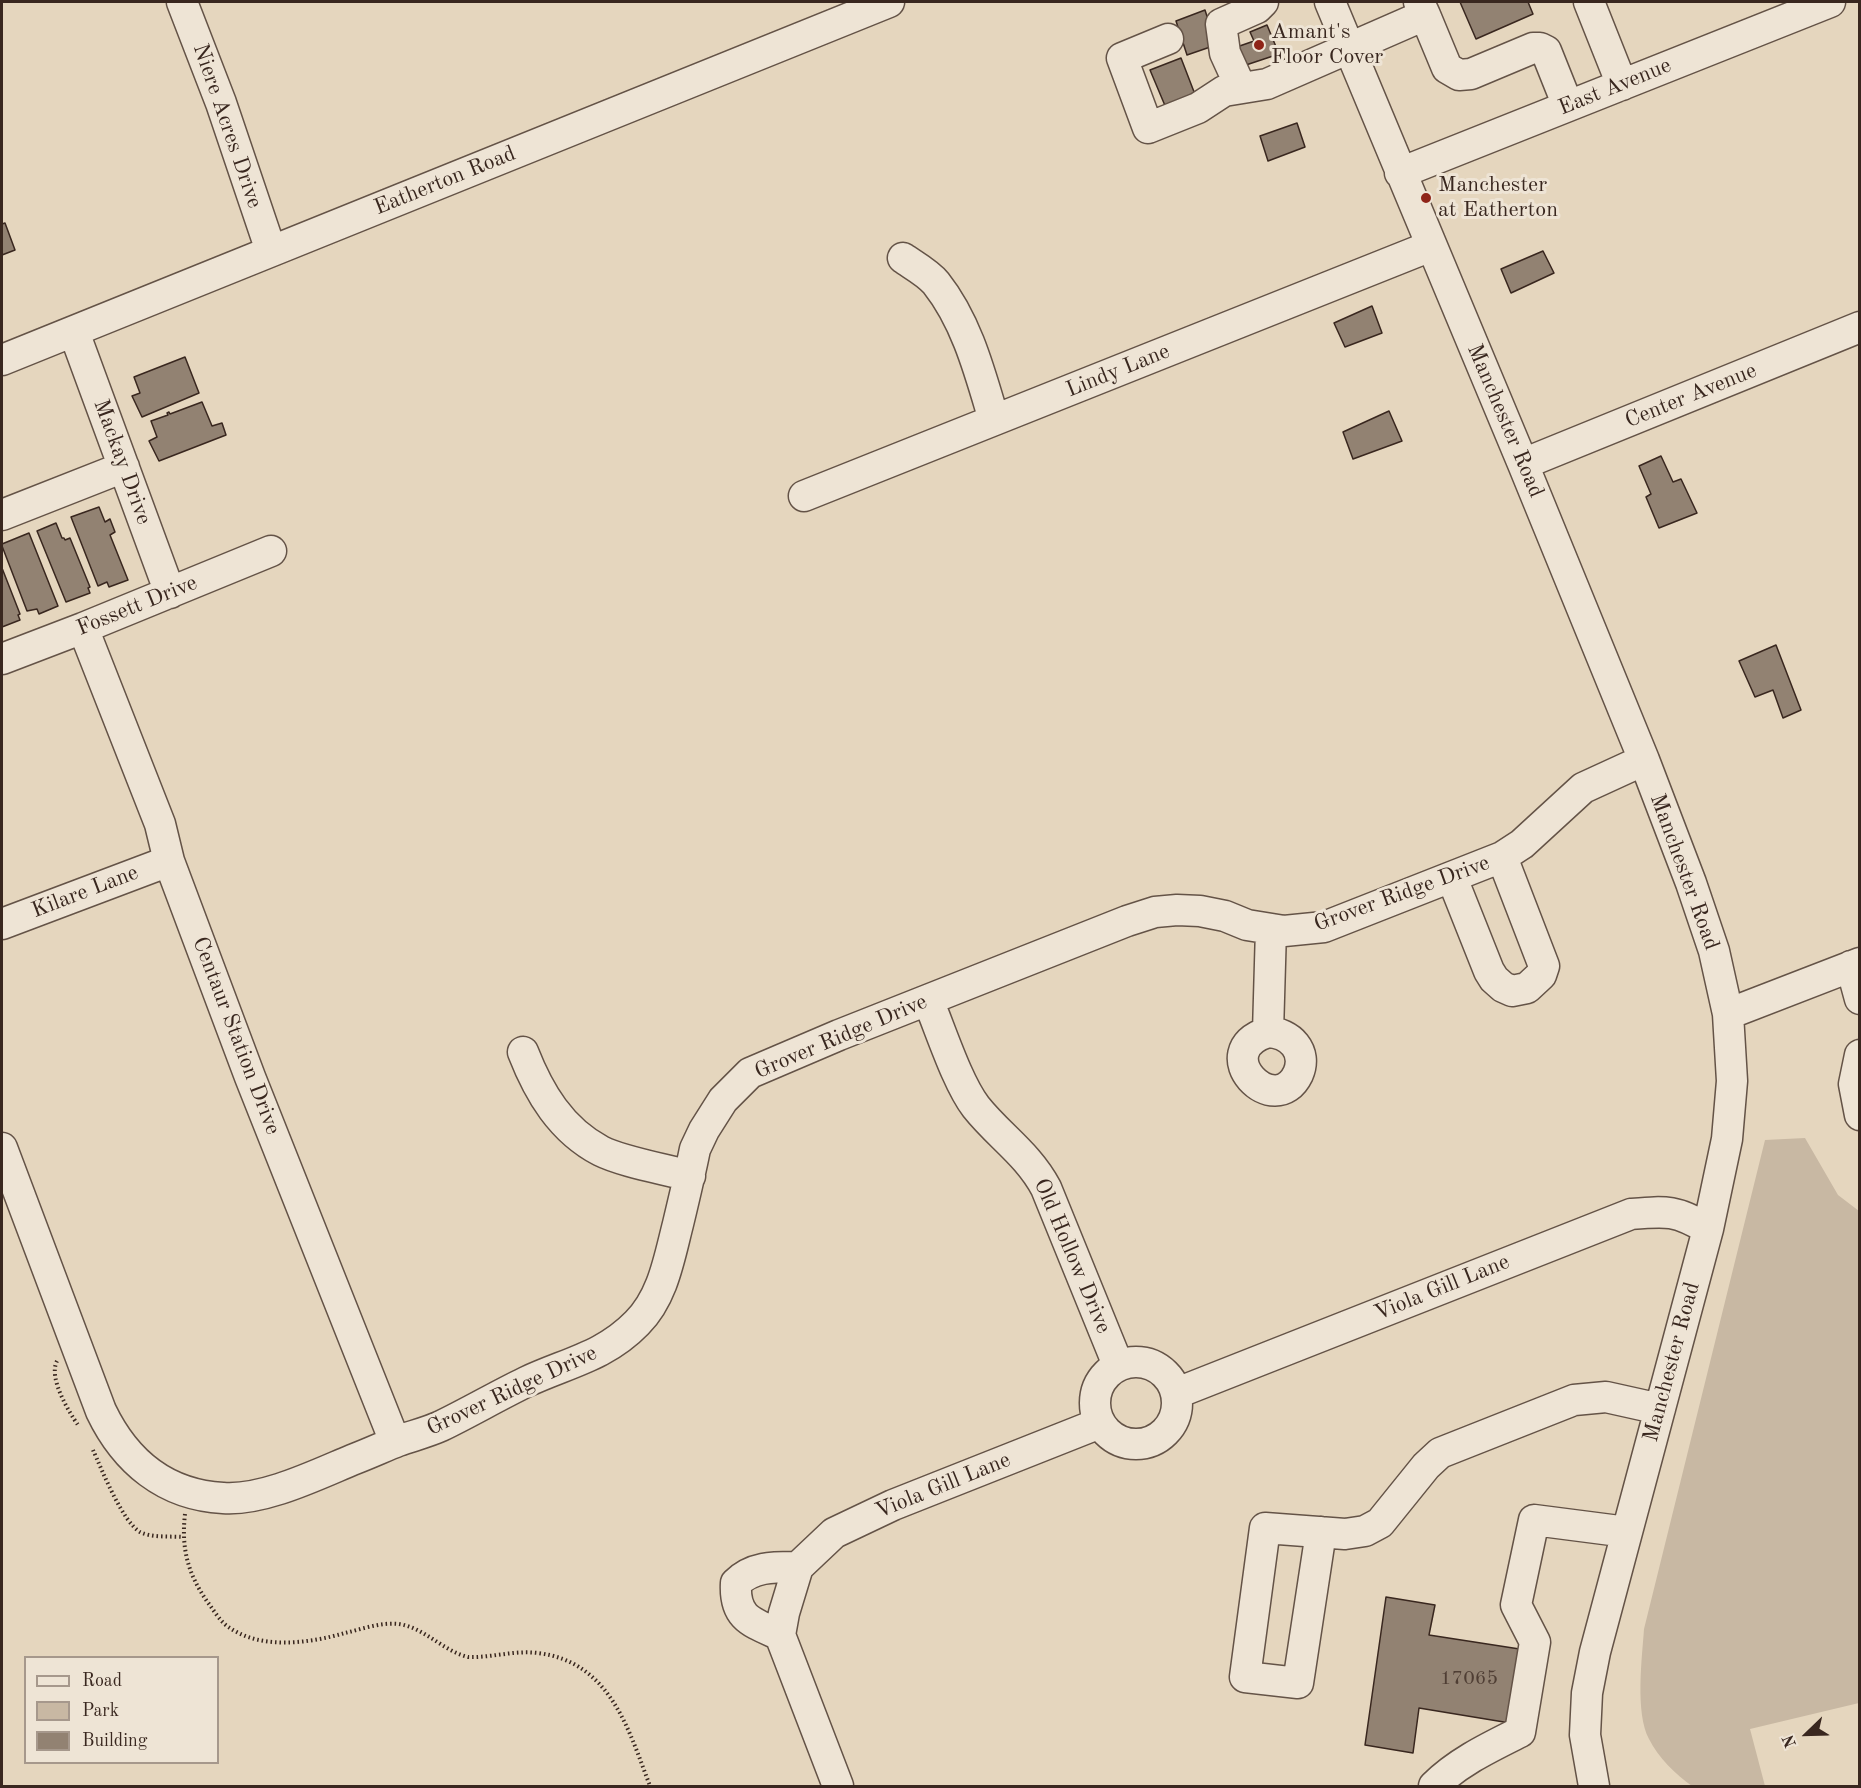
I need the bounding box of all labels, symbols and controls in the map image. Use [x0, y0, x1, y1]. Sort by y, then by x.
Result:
place label: Amant's Floor Cover [1271, 19, 1383, 70]
marker: Amant's Floor Cover [1252, 38, 1266, 52]
street label: Niere Acres Drive [186, 40, 268, 212]
street label: East Avenue [1555, 52, 1675, 122]
street label: Eatherton Road [370, 141, 520, 221]
place label: Manchester at Eatherton [1438, 172, 1558, 224]
marker: Manchester at Eatherton [1419, 191, 1433, 205]
street label: Lindy Lane [1062, 338, 1174, 404]
street label: Manchester Road [1461, 340, 1549, 502]
street label: Center Avenue [1621, 358, 1761, 434]
street label: Mackay Drive [87, 396, 157, 528]
street label: Fossett Drive [73, 570, 201, 642]
street label: Manchester Road [1643, 790, 1725, 954]
street label: Grover Ridge Drive [1311, 850, 1493, 938]
street label: Kilare Lane [28, 860, 142, 924]
street label: Centaur Station Drive [186, 933, 286, 1139]
street label: Grover Ridge Drive [751, 989, 931, 1085]
street label: Old Hollow Drive [1027, 1175, 1117, 1337]
street label: Viola Gill Lane [1371, 1249, 1513, 1327]
street label: Manchester Road [1638, 1279, 1706, 1445]
street label: Grover Ridge Drive [423, 1340, 601, 1442]
street label: Viola Gill Lane [872, 1447, 1014, 1525]
legend [24, 1656, 219, 1764]
house number: 17065 [1440, 1667, 1498, 1691]
text: Road [82, 1672, 122, 1690]
text: Park [82, 1702, 119, 1720]
north arrow [1777, 1704, 1837, 1764]
text: Building [82, 1732, 147, 1750]
text: N [1781, 1732, 1800, 1750]

